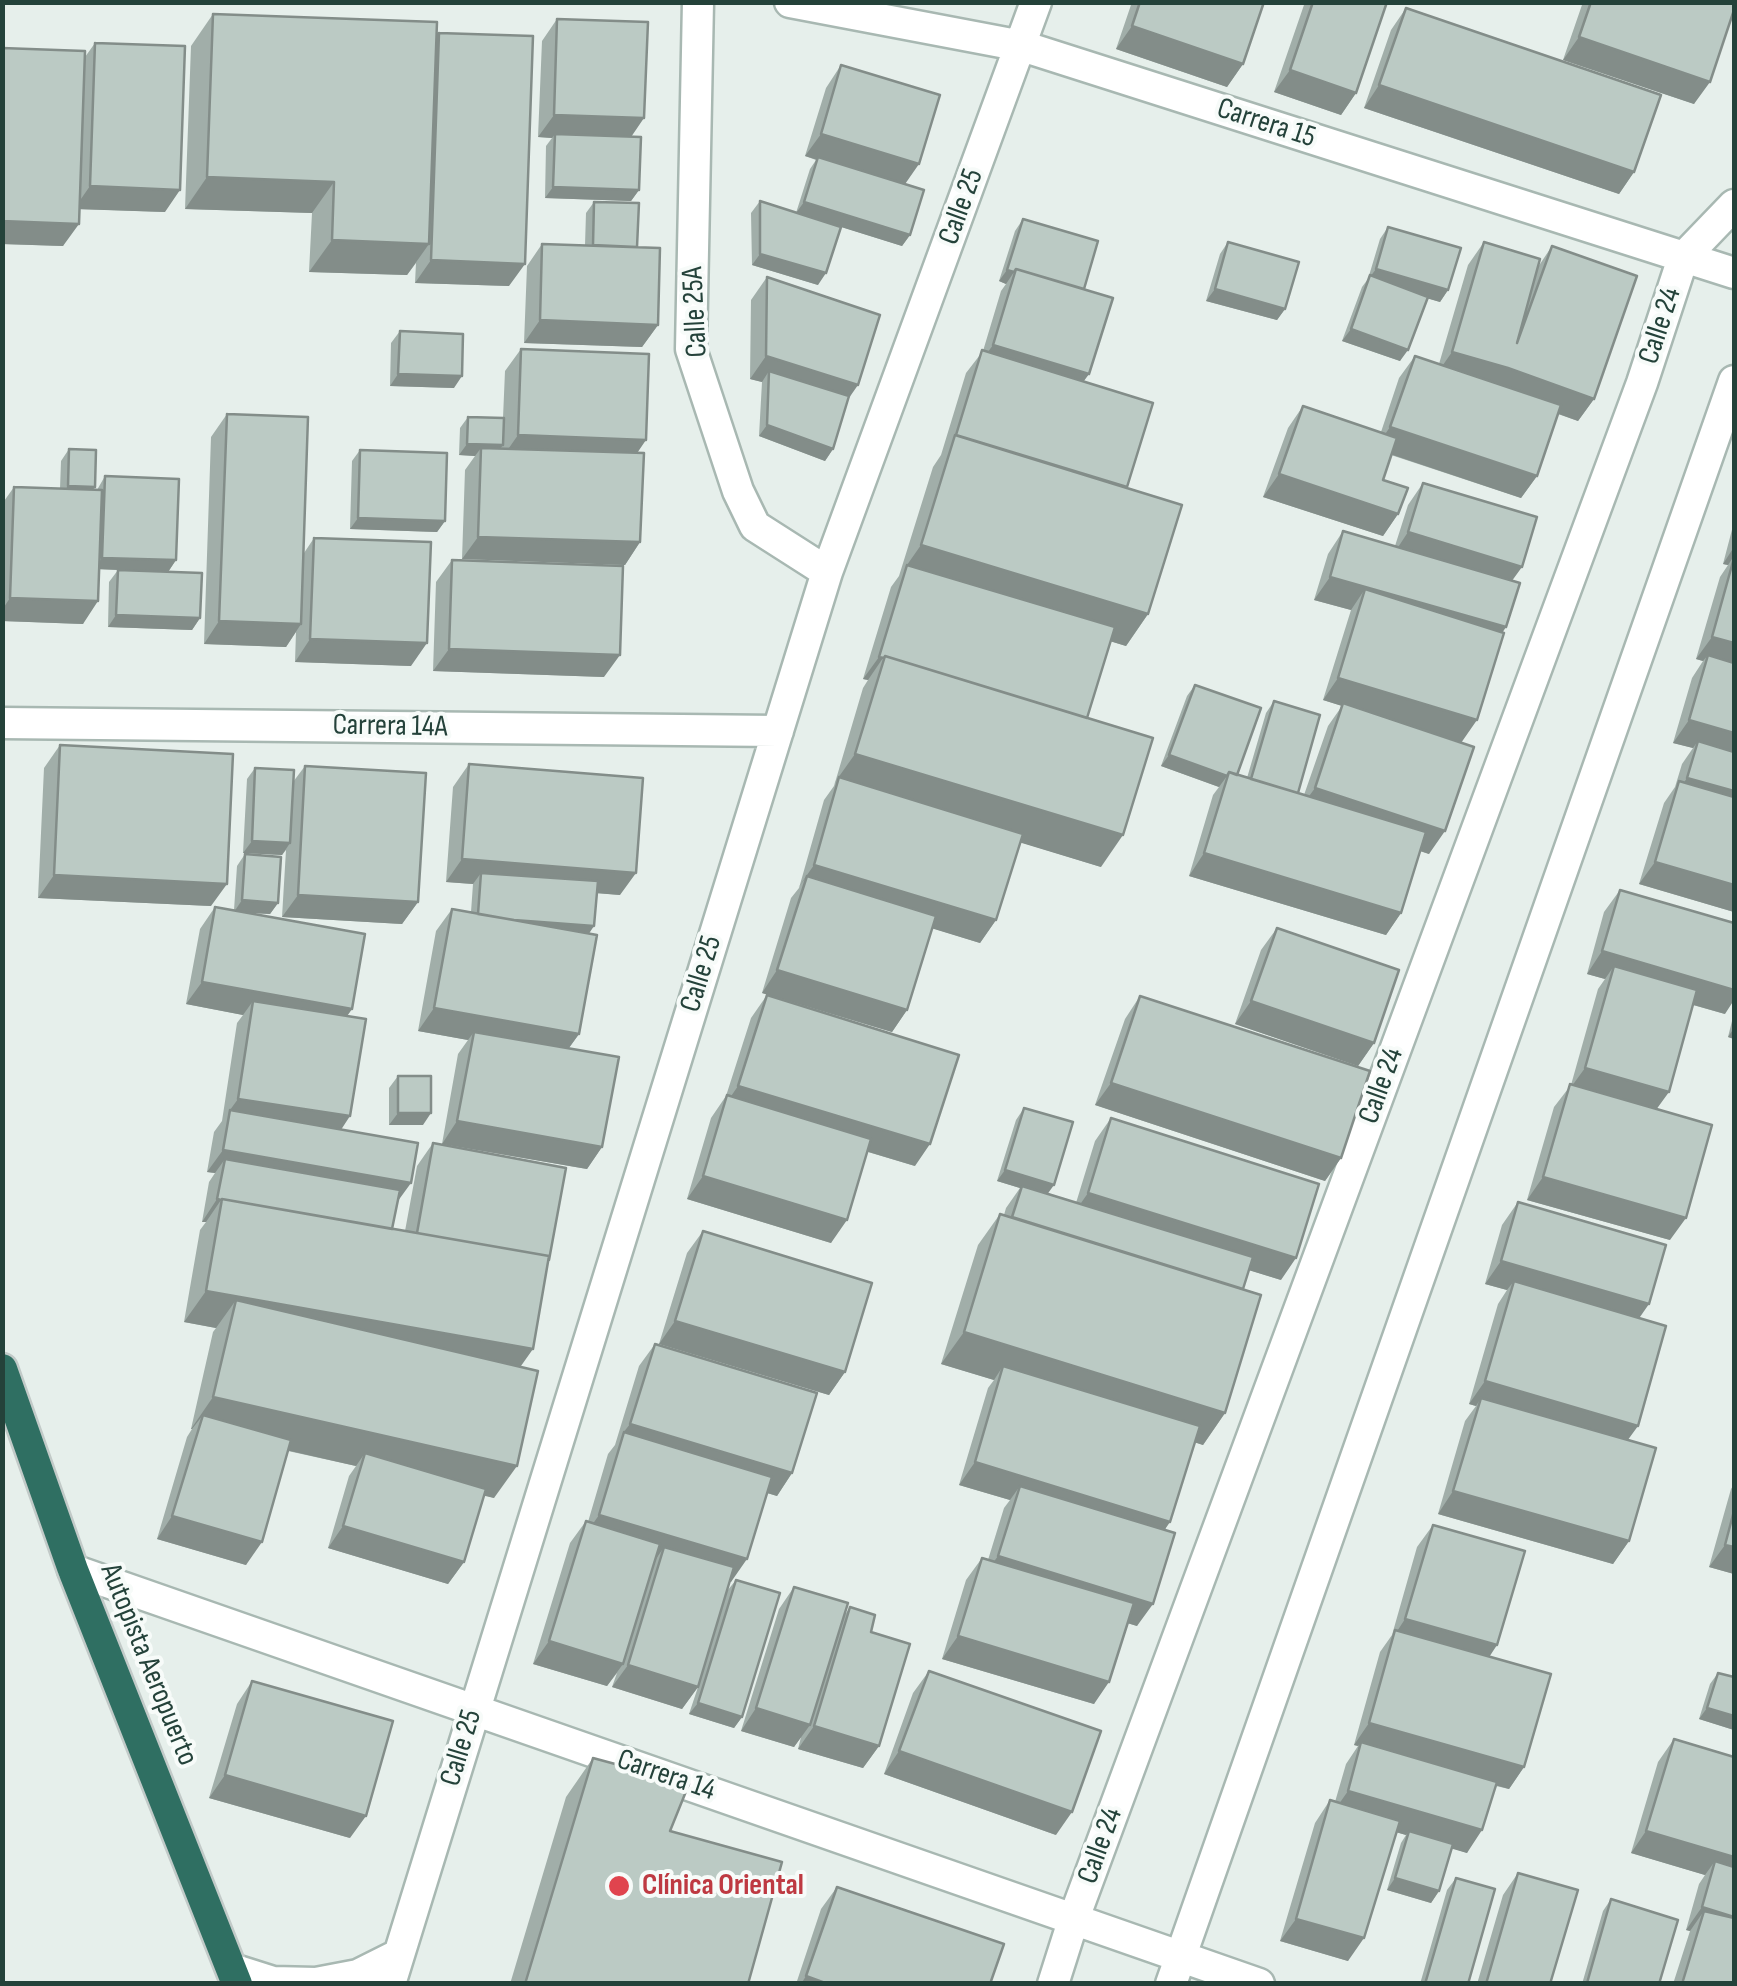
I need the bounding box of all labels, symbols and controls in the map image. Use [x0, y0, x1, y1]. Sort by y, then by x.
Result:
street label: Carrera 15 [1212, 91, 1320, 157]
street label: Calle 25 [932, 164, 992, 250]
street label: Calle 25A [676, 266, 716, 358]
street label: Calle 24 [1632, 283, 1690, 369]
street label: Carrera 14A [332, 708, 448, 746]
street label: Calle 25 [673, 931, 731, 1017]
street label: Calle 24 [1352, 1043, 1412, 1129]
street label: Autopista Aeropuerto [91, 1559, 205, 1771]
street label: Calle 25 [433, 1705, 491, 1791]
street label: Carrera 14 [612, 1742, 720, 1810]
street label: Calle 24 [1071, 1803, 1131, 1889]
place label: Clínica Oriental [642, 1868, 804, 1904]
marker: Clínica Oriental [606, 1873, 632, 1899]

